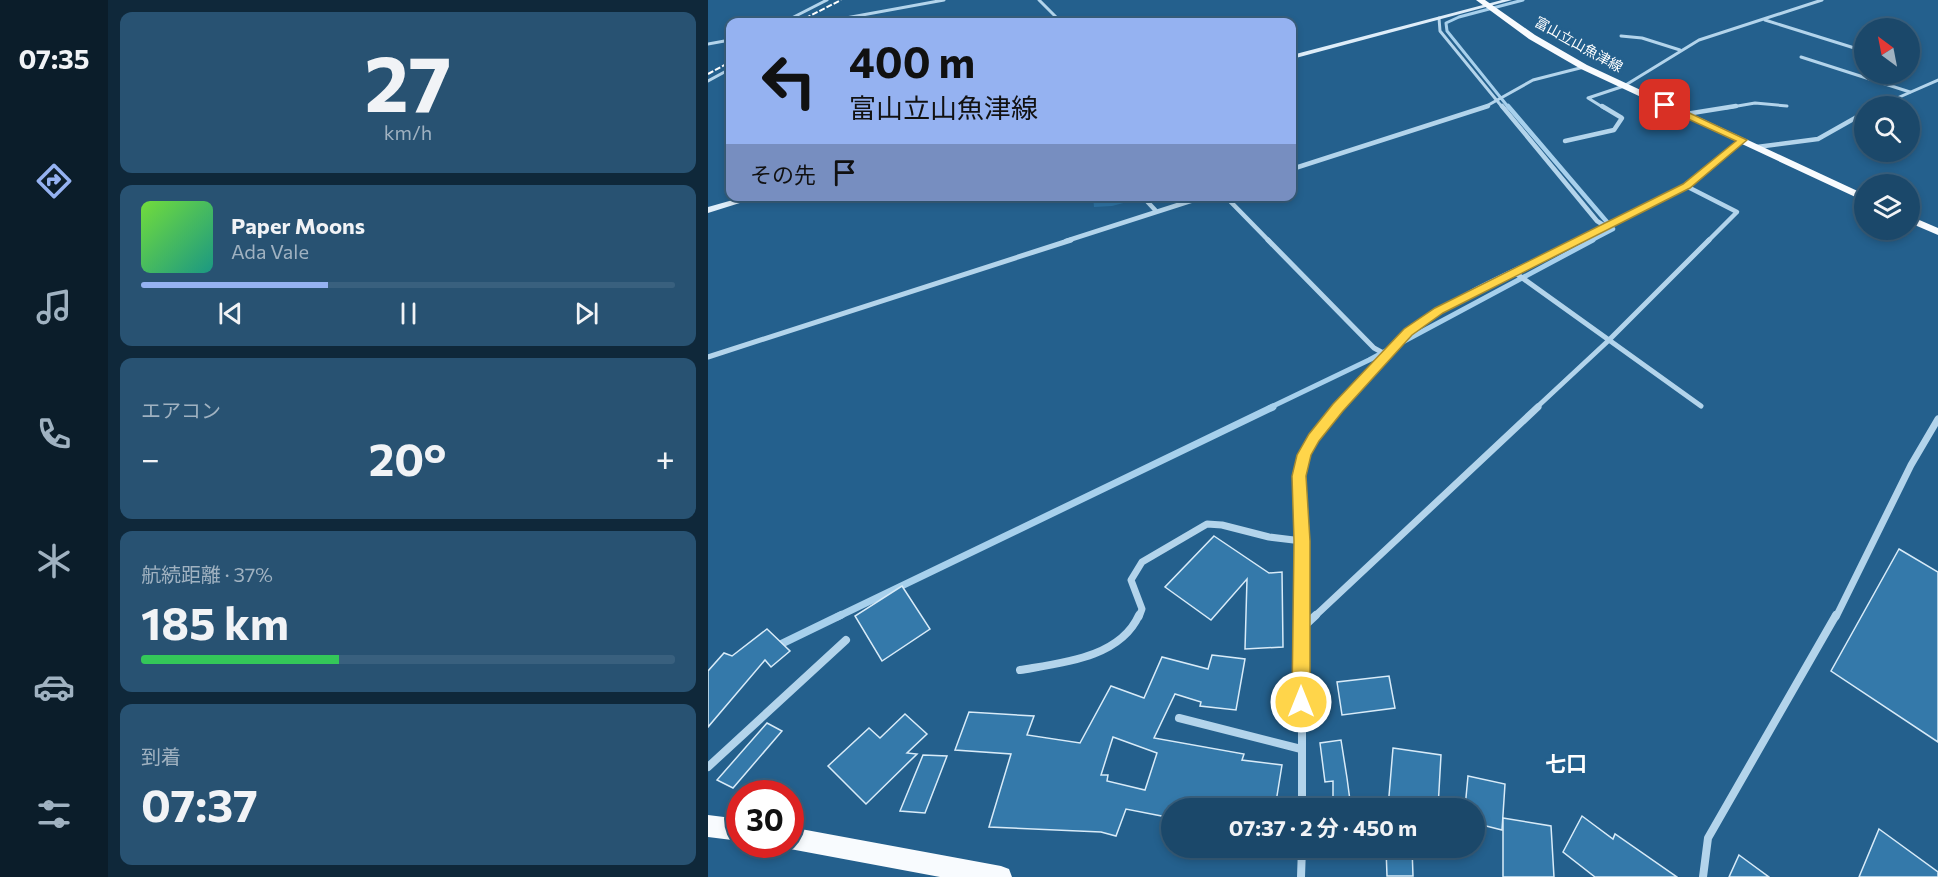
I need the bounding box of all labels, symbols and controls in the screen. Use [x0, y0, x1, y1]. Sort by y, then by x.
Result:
street label: 富山立山魚津線 [1532, 13, 1626, 75]
north arrow [1854, 18, 1920, 84]
map controls [1854, 18, 1920, 240]
text: 27 [365, 33, 451, 128]
text: 400 m [849, 35, 975, 87]
text: 07:35 [18, 42, 90, 75]
icon: left [750, 42, 828, 120]
pin [1639, 79, 1690, 130]
icon: arrive [1648, 88, 1681, 121]
text: 富山立山魚津線 [849, 91, 1038, 124]
button: search [1854, 96, 1920, 162]
text: km/h [384, 120, 432, 144]
icon: arrive [828, 156, 861, 189]
icon: directions [33, 160, 75, 202]
text: その先 [750, 161, 816, 188]
button: layers [1854, 174, 1920, 240]
text: Paper Moons [231, 212, 365, 239]
text: Ada Vale [231, 239, 309, 263]
icon: music [33, 286, 75, 328]
icon: previous [214, 297, 247, 330]
icon: pause [392, 297, 425, 330]
icon: next [570, 297, 603, 330]
text: エアコン [141, 398, 221, 422]
icon: phone [33, 413, 75, 455]
text: 20° [369, 430, 447, 485]
text: − [141, 437, 160, 478]
text: + [656, 437, 675, 478]
icon: climate [33, 540, 75, 582]
text: 航続距離 · 37% [141, 562, 273, 586]
text: 185 km [141, 594, 289, 649]
icon: car [33, 666, 75, 708]
position arrow [1269, 670, 1333, 734]
text: 到着 [141, 744, 181, 768]
district label: 七口 [1545, 750, 1587, 775]
text: 07:37 [141, 776, 258, 831]
speed limit sign: 30 [726, 780, 804, 858]
icon: filters [33, 793, 75, 835]
text: 07:37 · 2 分 · 450 m [1229, 814, 1417, 841]

